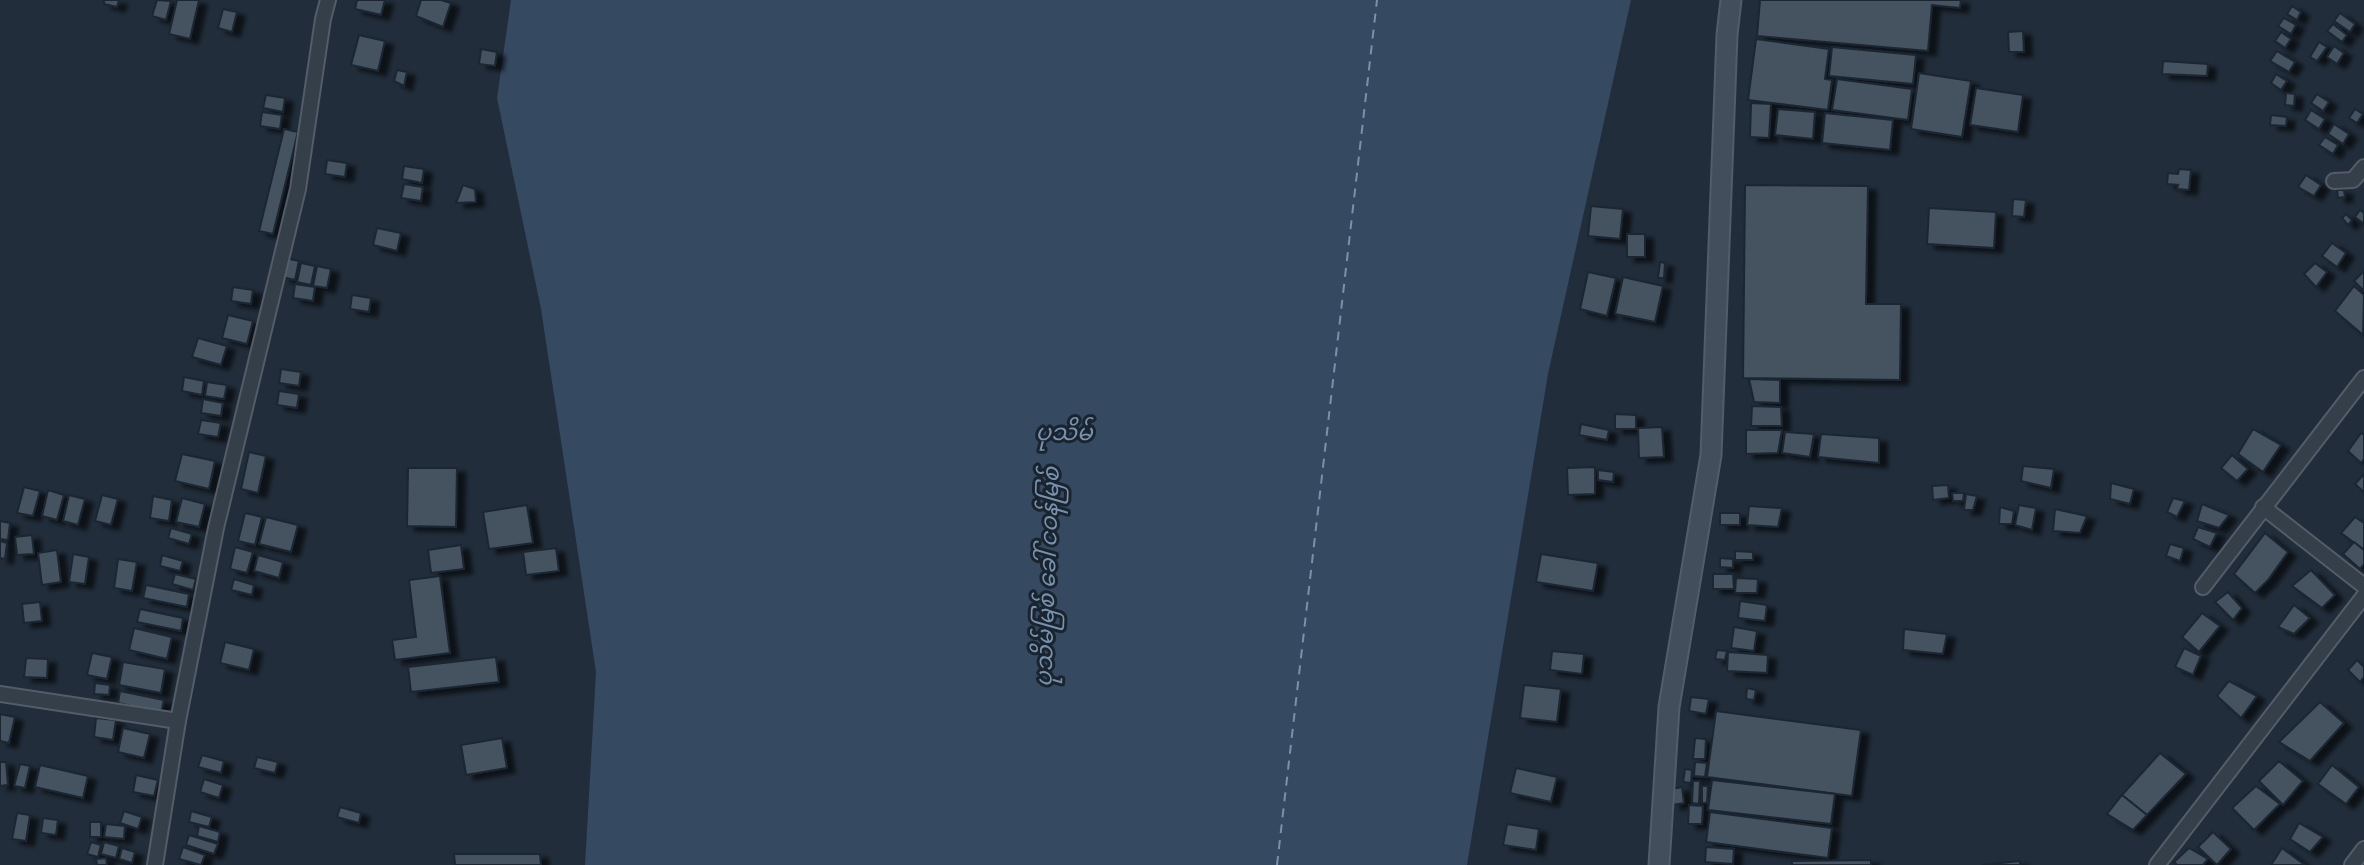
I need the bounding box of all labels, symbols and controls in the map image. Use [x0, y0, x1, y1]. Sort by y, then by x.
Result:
water label: ပုသိမ် [1035, 416, 1094, 451]
water label: ပုသိမ်မြစ် ခေါ် ငဝန်မြစ် [1027, 465, 1070, 688]

